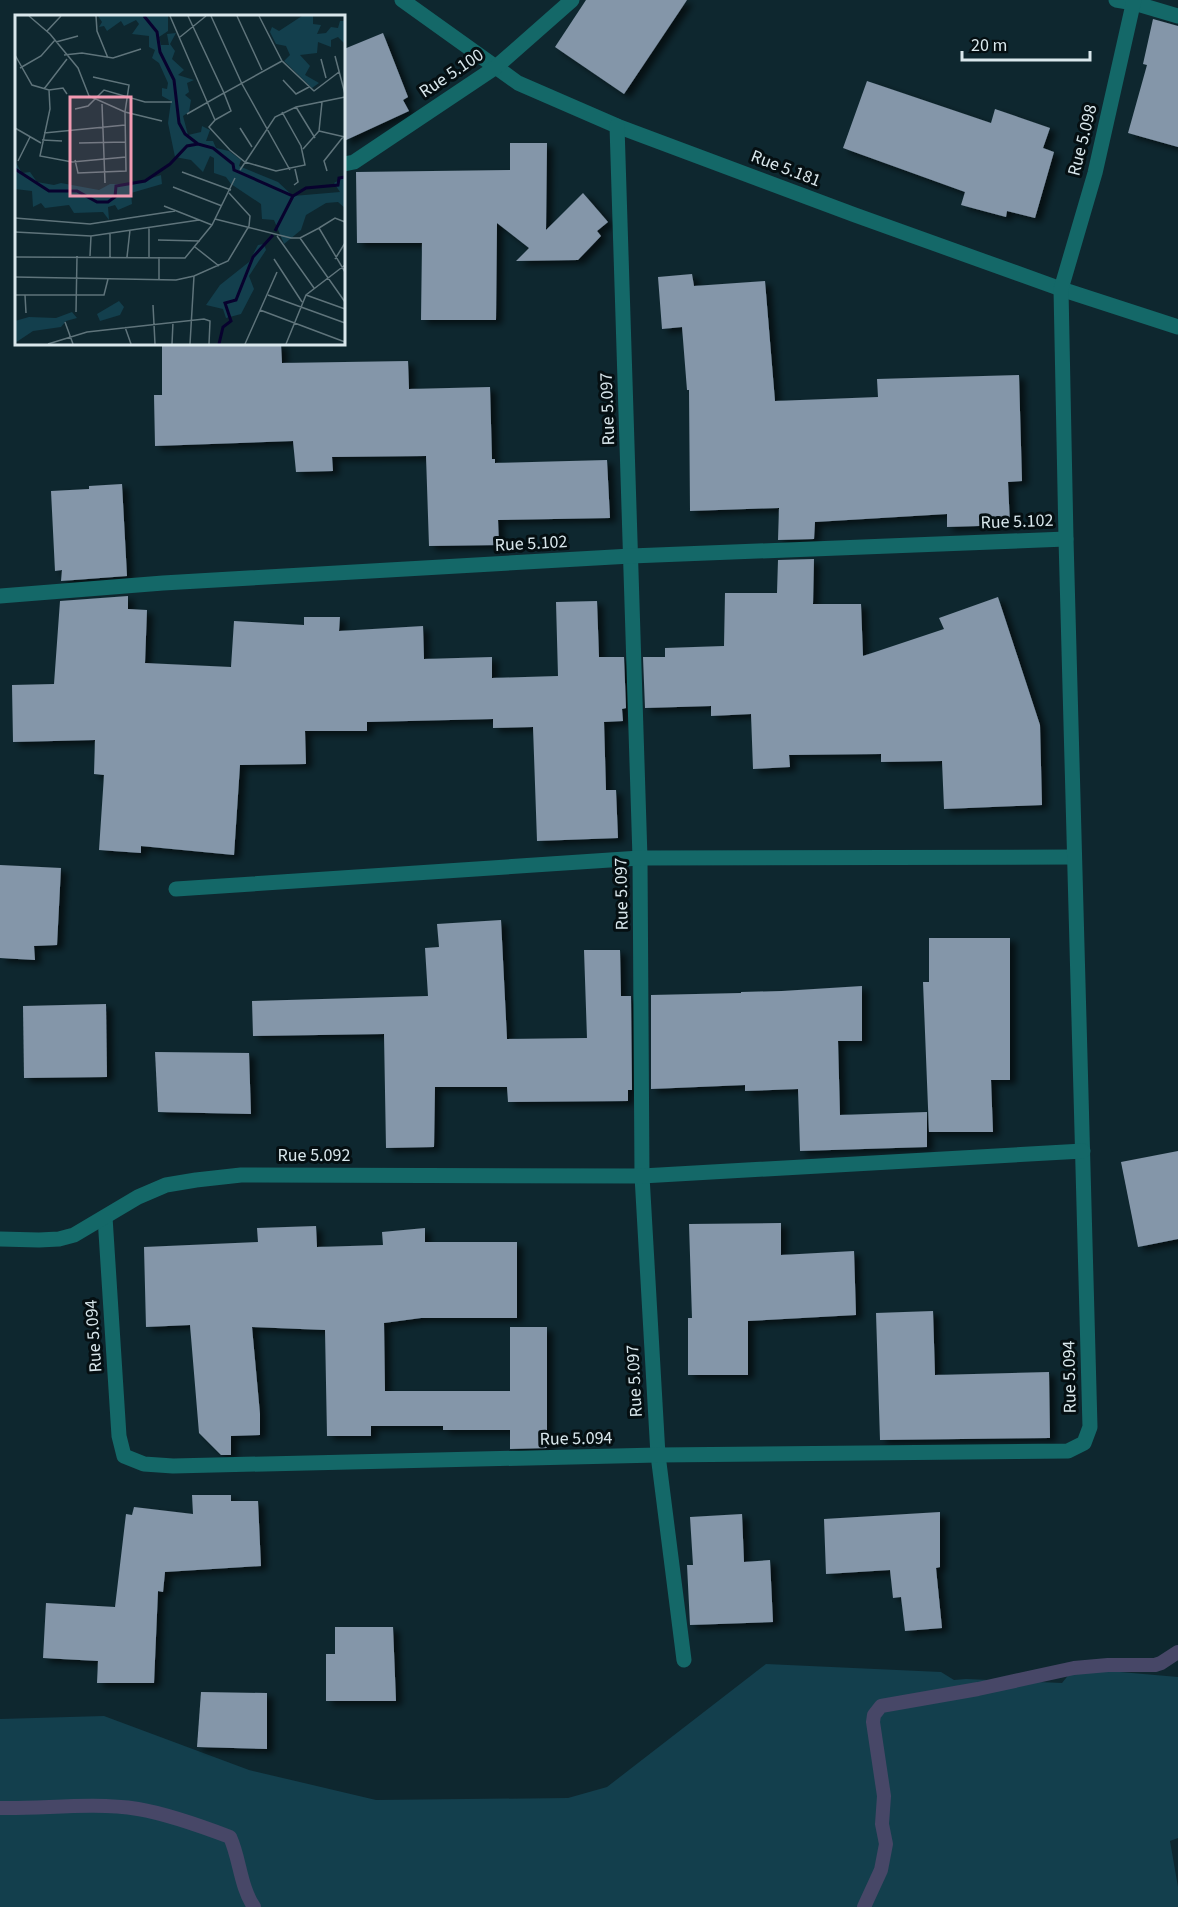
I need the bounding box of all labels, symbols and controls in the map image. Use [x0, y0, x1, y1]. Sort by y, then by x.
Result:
inset map [15, 15, 345, 345]
scale bar [962, 24, 1090, 62]
text: 20 m [971, 33, 1007, 58]
street label: Rue 5.100 [414, 43, 489, 104]
street label: Rue 5.098 [1062, 102, 1103, 178]
street label: Rue 5.181 [747, 144, 824, 193]
street label: Rue 5.097 [594, 372, 621, 446]
street label: Rue 5.102 [980, 508, 1054, 535]
street label: Rue 5.102 [494, 529, 568, 558]
street label: Rue 5.097 [608, 857, 635, 931]
street label: Rue 5.092 [278, 1143, 350, 1168]
street label: Rue 5.094 [78, 1299, 109, 1373]
street label: Rue 5.094 [1056, 1340, 1083, 1414]
street label: Rue 5.097 [620, 1344, 649, 1418]
street label: Rue 5.094 [539, 1425, 613, 1452]

